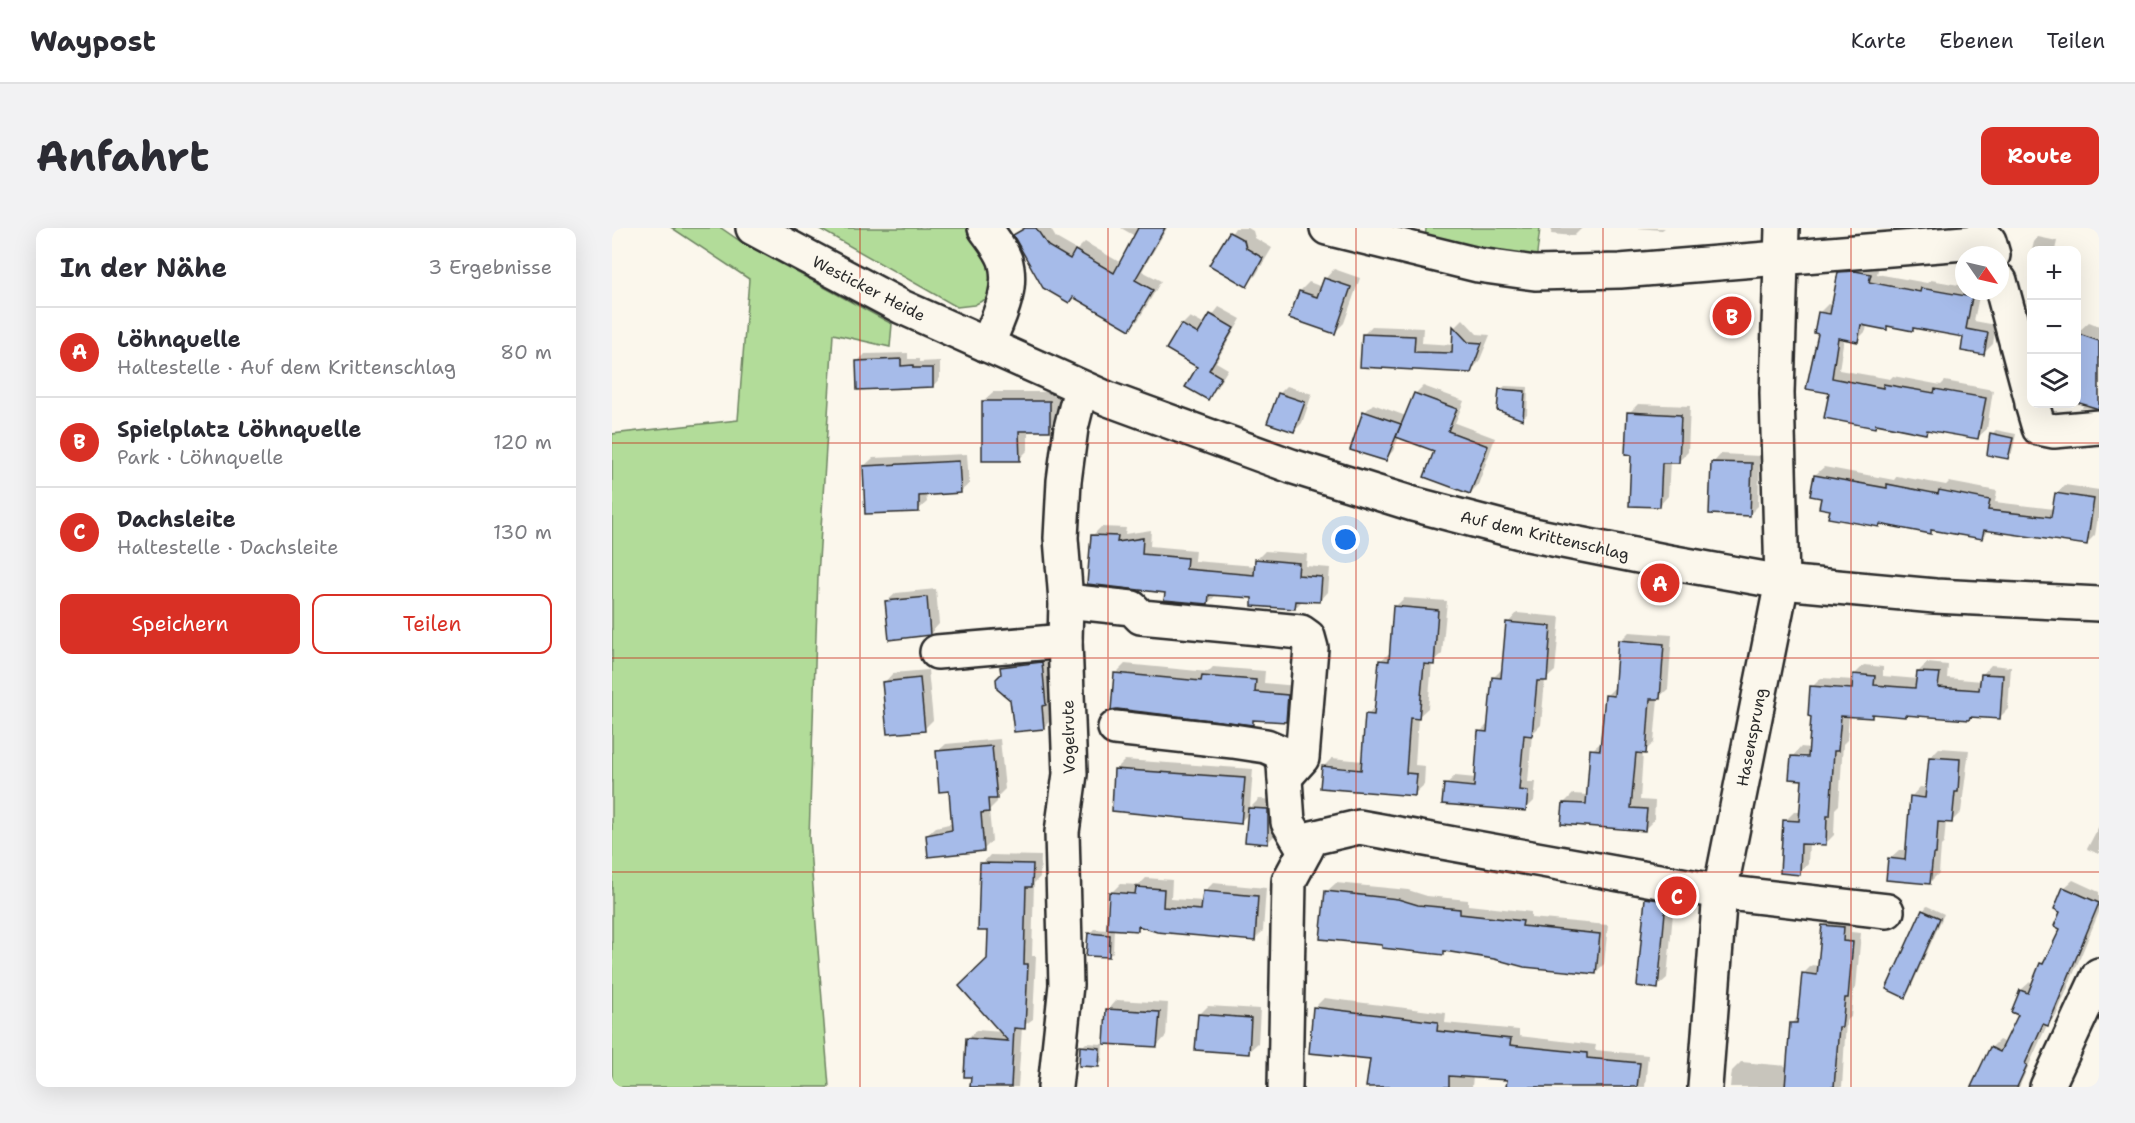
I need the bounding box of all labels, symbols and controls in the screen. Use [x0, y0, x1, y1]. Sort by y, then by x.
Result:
text: Waypost [30, 22, 156, 60]
text: Karte [1851, 27, 1906, 55]
text: Ebenen [1939, 27, 2014, 55]
text: Teilen [2047, 27, 2105, 55]
button: Route [1981, 127, 2099, 185]
text: Anfahrt [36, 128, 209, 184]
north arrow [1955, 246, 2009, 300]
map controls [2027, 246, 2081, 408]
button: + [2027, 246, 2081, 300]
text: In der Nähe [60, 250, 227, 285]
street label: Westicker Heide [809, 251, 929, 326]
text: 3 Ergebnisse [428, 254, 552, 280]
pin: B [1712, 294, 1752, 338]
button: − [2027, 300, 2081, 354]
text: Löhnquelle [117, 325, 241, 354]
text: A [72, 339, 87, 365]
text: 80 m [500, 339, 552, 365]
text: Haltestelle · Auf dem Krittenschlag [117, 354, 456, 380]
button: layers [2027, 354, 2081, 408]
text: Spielplatz Löhnquelle [117, 415, 362, 444]
text: B [73, 429, 86, 455]
text: 120 m [493, 429, 552, 455]
text: Park · Löhnquelle [117, 444, 284, 470]
text: Dachsleite [117, 505, 236, 534]
street label: Auf dem Krittenschlag [1458, 506, 1632, 565]
text: C [73, 519, 86, 545]
text: 130 m [493, 519, 552, 545]
your location [1331, 525, 1360, 554]
text: Haltestelle · Dachsleite [117, 534, 339, 560]
pin: A [1640, 560, 1680, 606]
button: Speichern [60, 594, 300, 654]
button: Teilen [312, 594, 552, 654]
street label: Hasensprung [1732, 686, 1771, 788]
street label: Vogelrute [1057, 700, 1080, 774]
pin: C [1658, 874, 1696, 918]

